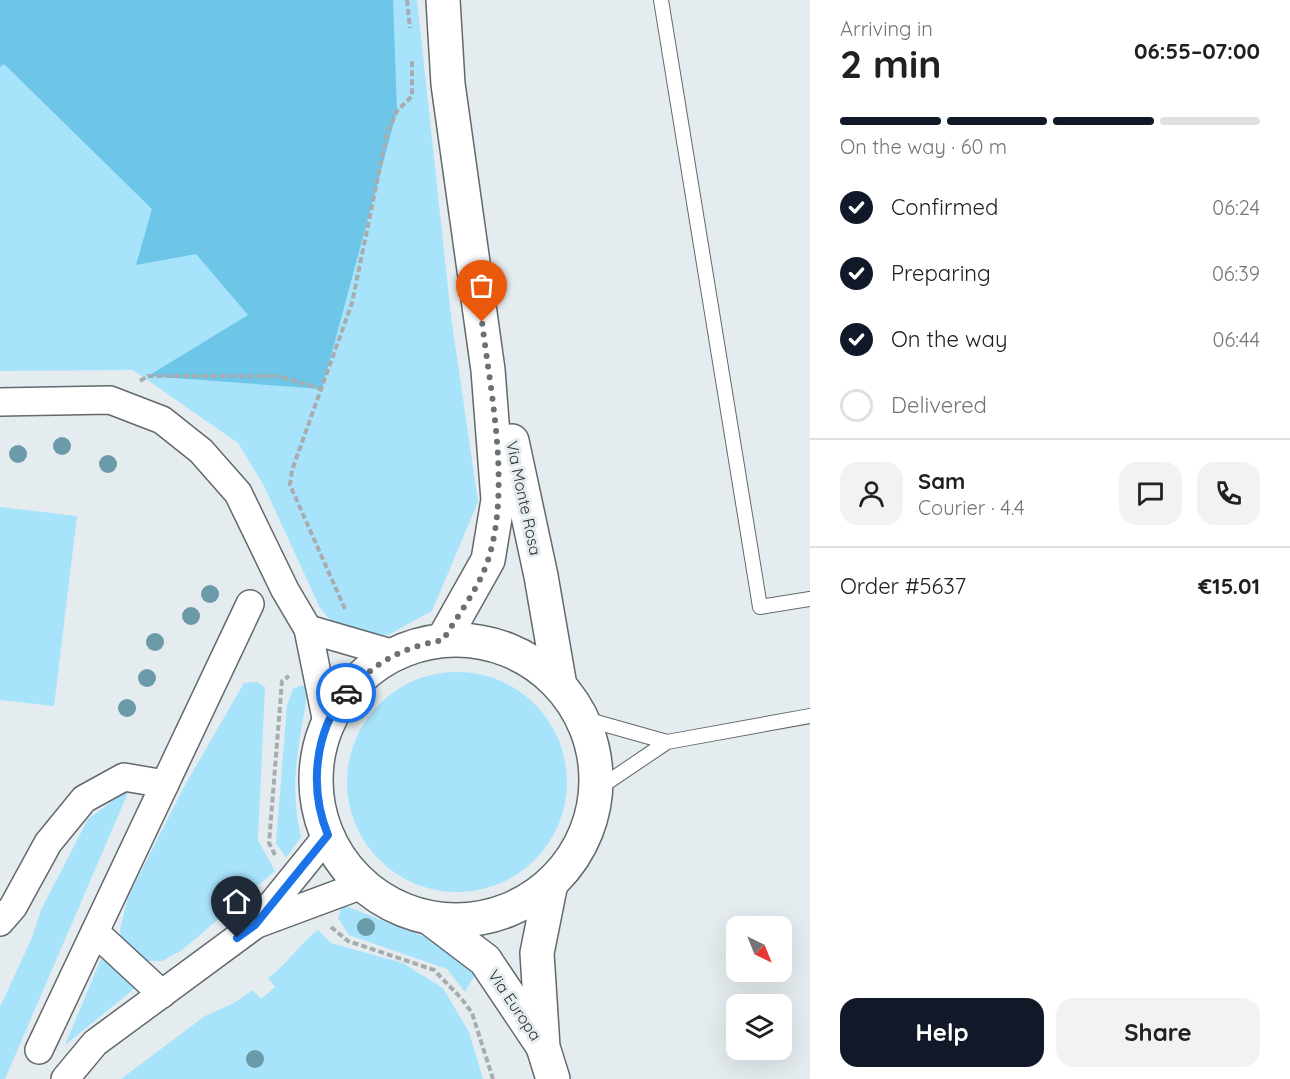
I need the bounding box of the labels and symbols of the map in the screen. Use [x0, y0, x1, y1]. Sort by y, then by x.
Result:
pin [456, 260, 507, 322]
street label: Via Monte Rosa [502, 439, 546, 557]
courier [316, 663, 376, 723]
pin [211, 876, 262, 938]
north arrow [726, 916, 792, 982]
street label: Via Europa [484, 966, 546, 1044]

